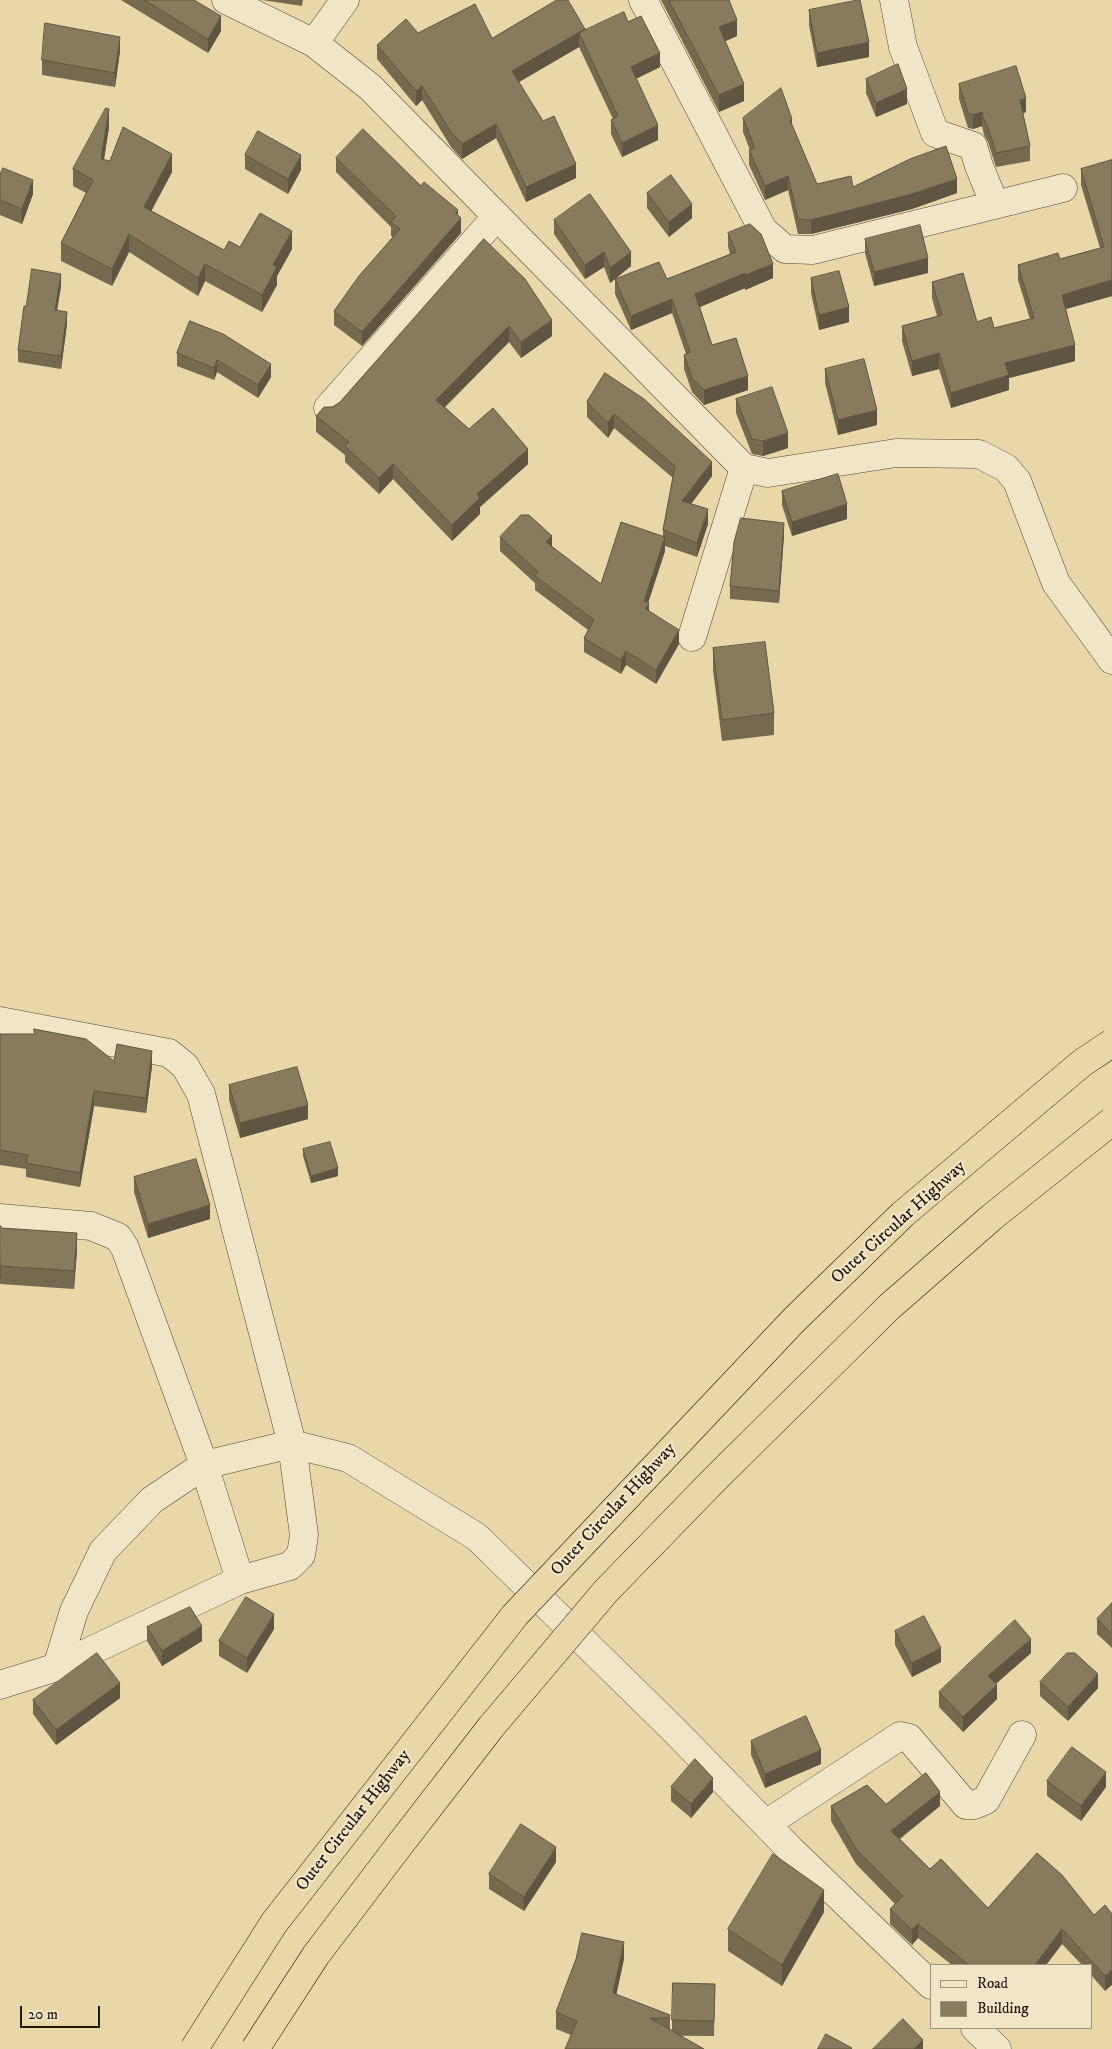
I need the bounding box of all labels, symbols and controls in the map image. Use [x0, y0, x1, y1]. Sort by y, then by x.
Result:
street label: Outer Circular Highway [827, 1157, 971, 1289]
street label: Outer Circular Highway [547, 1439, 681, 1581]
street label: Outer Circular Highway [292, 1746, 416, 1896]
legend [930, 1964, 1092, 2029]
text: Road [977, 1974, 1008, 1993]
scale bar [22, 1996, 102, 2028]
text: Building [977, 1999, 1029, 2018]
text: 20 m [28, 2005, 58, 2024]

